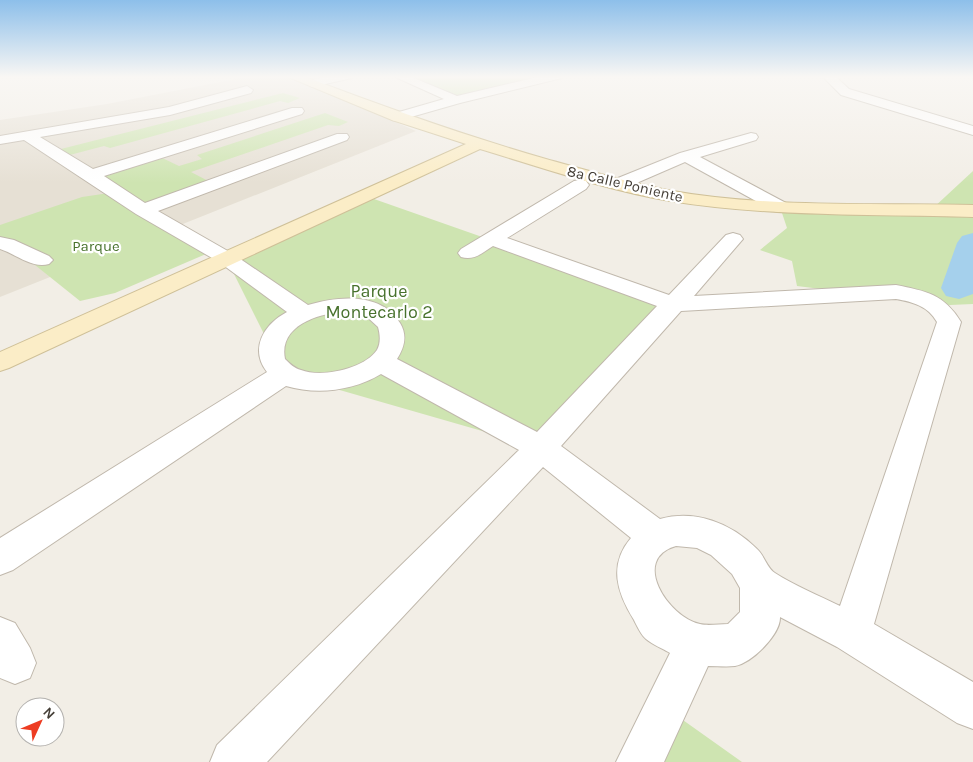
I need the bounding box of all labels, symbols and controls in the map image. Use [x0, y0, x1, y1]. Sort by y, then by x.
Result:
street label: 8a Calle Poniente [565, 162, 685, 206]
park label: Parque [72, 237, 120, 255]
park label: Parque Montecarlo 2 [325, 280, 433, 323]
north arrow [15, 697, 65, 747]
text: N [39, 704, 59, 723]

